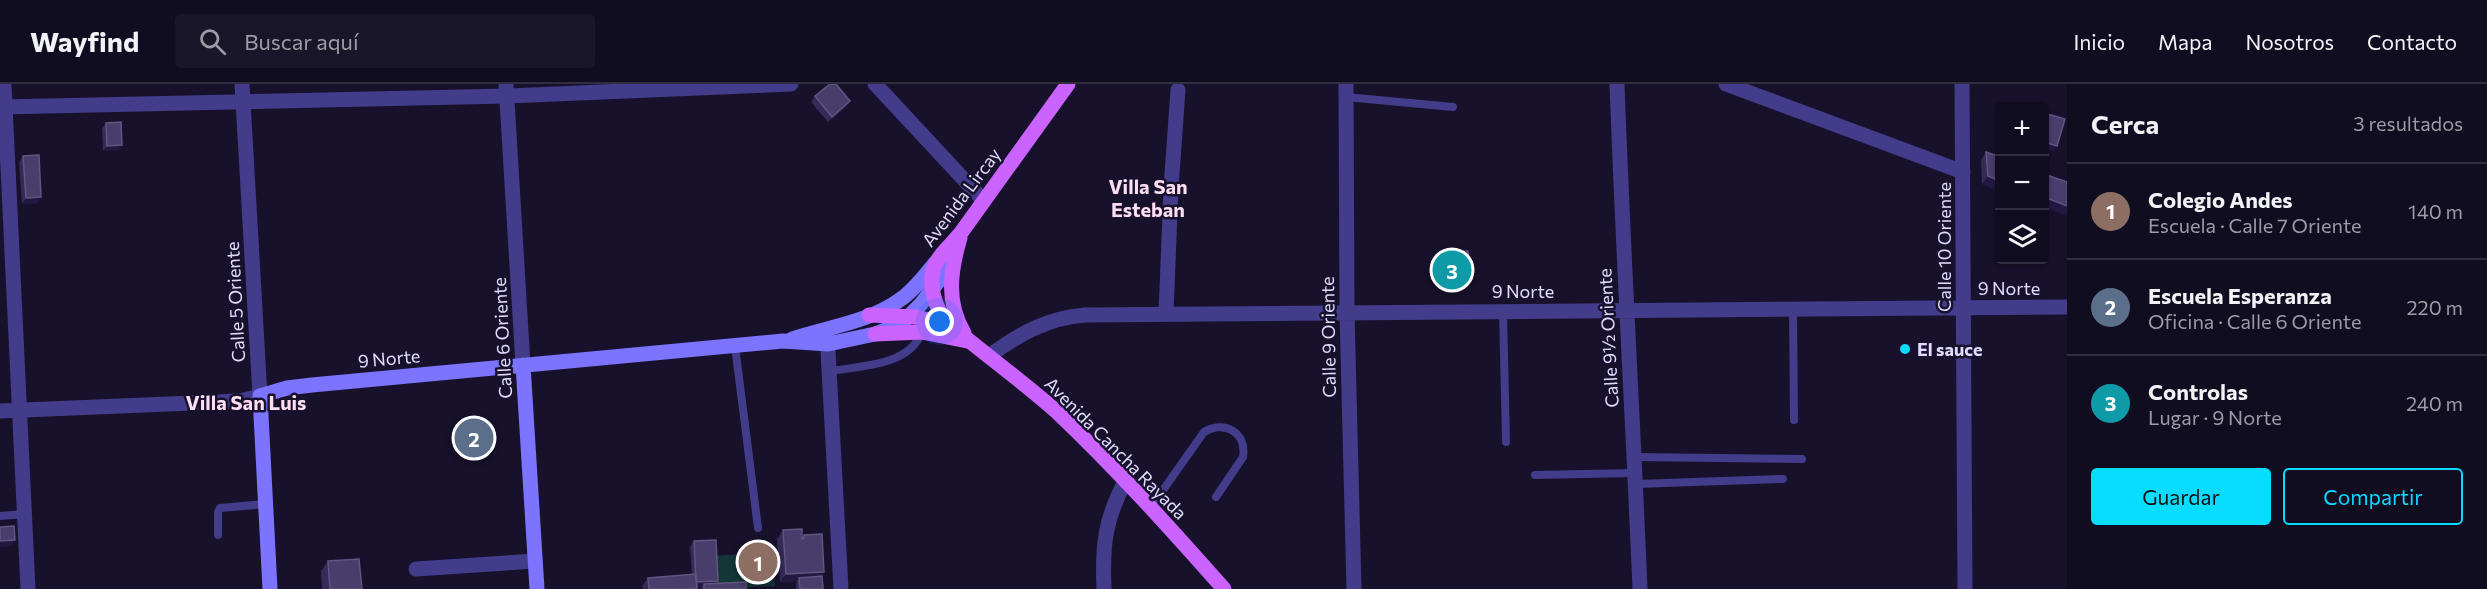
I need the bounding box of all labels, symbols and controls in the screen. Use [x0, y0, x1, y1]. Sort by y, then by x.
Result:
search box [175, 14, 595, 68]
text: Wayfind [30, 24, 139, 58]
icon: search [196, 25, 229, 58]
text: Buscar aquí [244, 28, 359, 55]
text: Inicio [2073, 29, 2125, 54]
text: Mapa [2158, 29, 2212, 54]
text: Nosotros [2245, 29, 2334, 54]
text: Contacto [2367, 29, 2457, 54]
map controls [1995, 102, 2049, 264]
button: + [1995, 102, 2049, 156]
text: Cerca [2091, 108, 2159, 139]
text: 3 resultados [2353, 111, 2463, 135]
street label: Avenida Lircay [917, 143, 1005, 251]
button: − [1995, 156, 2049, 210]
district label: Villa San Esteban [1108, 174, 1188, 221]
street label: Calle 10 Oriente [1933, 182, 1955, 312]
text: Colegio Andes [2148, 186, 2293, 213]
text: 1 [2106, 199, 2115, 223]
text: 140 m [2408, 199, 2463, 223]
button: layers [1995, 210, 2049, 264]
text: Escuela · Calle 7 Oriente [2148, 213, 2362, 237]
street label: Calle 5 Oriente [221, 241, 249, 363]
pin: 3 [1432, 248, 1472, 292]
street label: Calle 9½ Oriente [1593, 268, 1623, 408]
street label: Calle 9 Oriente [1316, 276, 1340, 398]
street label: Calle 6 Oriente [488, 277, 516, 399]
street label: 9 Norte [1978, 277, 2040, 299]
street label: 9 Norte [1492, 280, 1554, 302]
text: Escuela Esperanza [2148, 282, 2332, 309]
text: 2 [2105, 295, 2116, 319]
text: 220 m [2407, 295, 2463, 319]
your location [925, 307, 954, 336]
text: Oficina · Calle 6 Oriente [2148, 309, 2361, 333]
place label: El sauce [1917, 338, 1982, 360]
marker: El sauce [1898, 342, 1912, 356]
street label: 9 Norte [357, 344, 421, 372]
street label: Avenida Cancha Rayada [1040, 372, 1192, 524]
text: Controlas [2148, 378, 2248, 405]
district label: Villa San Luis [186, 390, 306, 414]
text: 3 [2105, 391, 2116, 415]
text: 240 m [2406, 391, 2463, 415]
text: Lugar · 9 Norte [2148, 405, 2282, 429]
pin: 2 [454, 416, 494, 460]
button: Guardar [2091, 468, 2271, 525]
button: Compartir [2283, 468, 2463, 525]
pin: 1 [738, 540, 777, 584]

